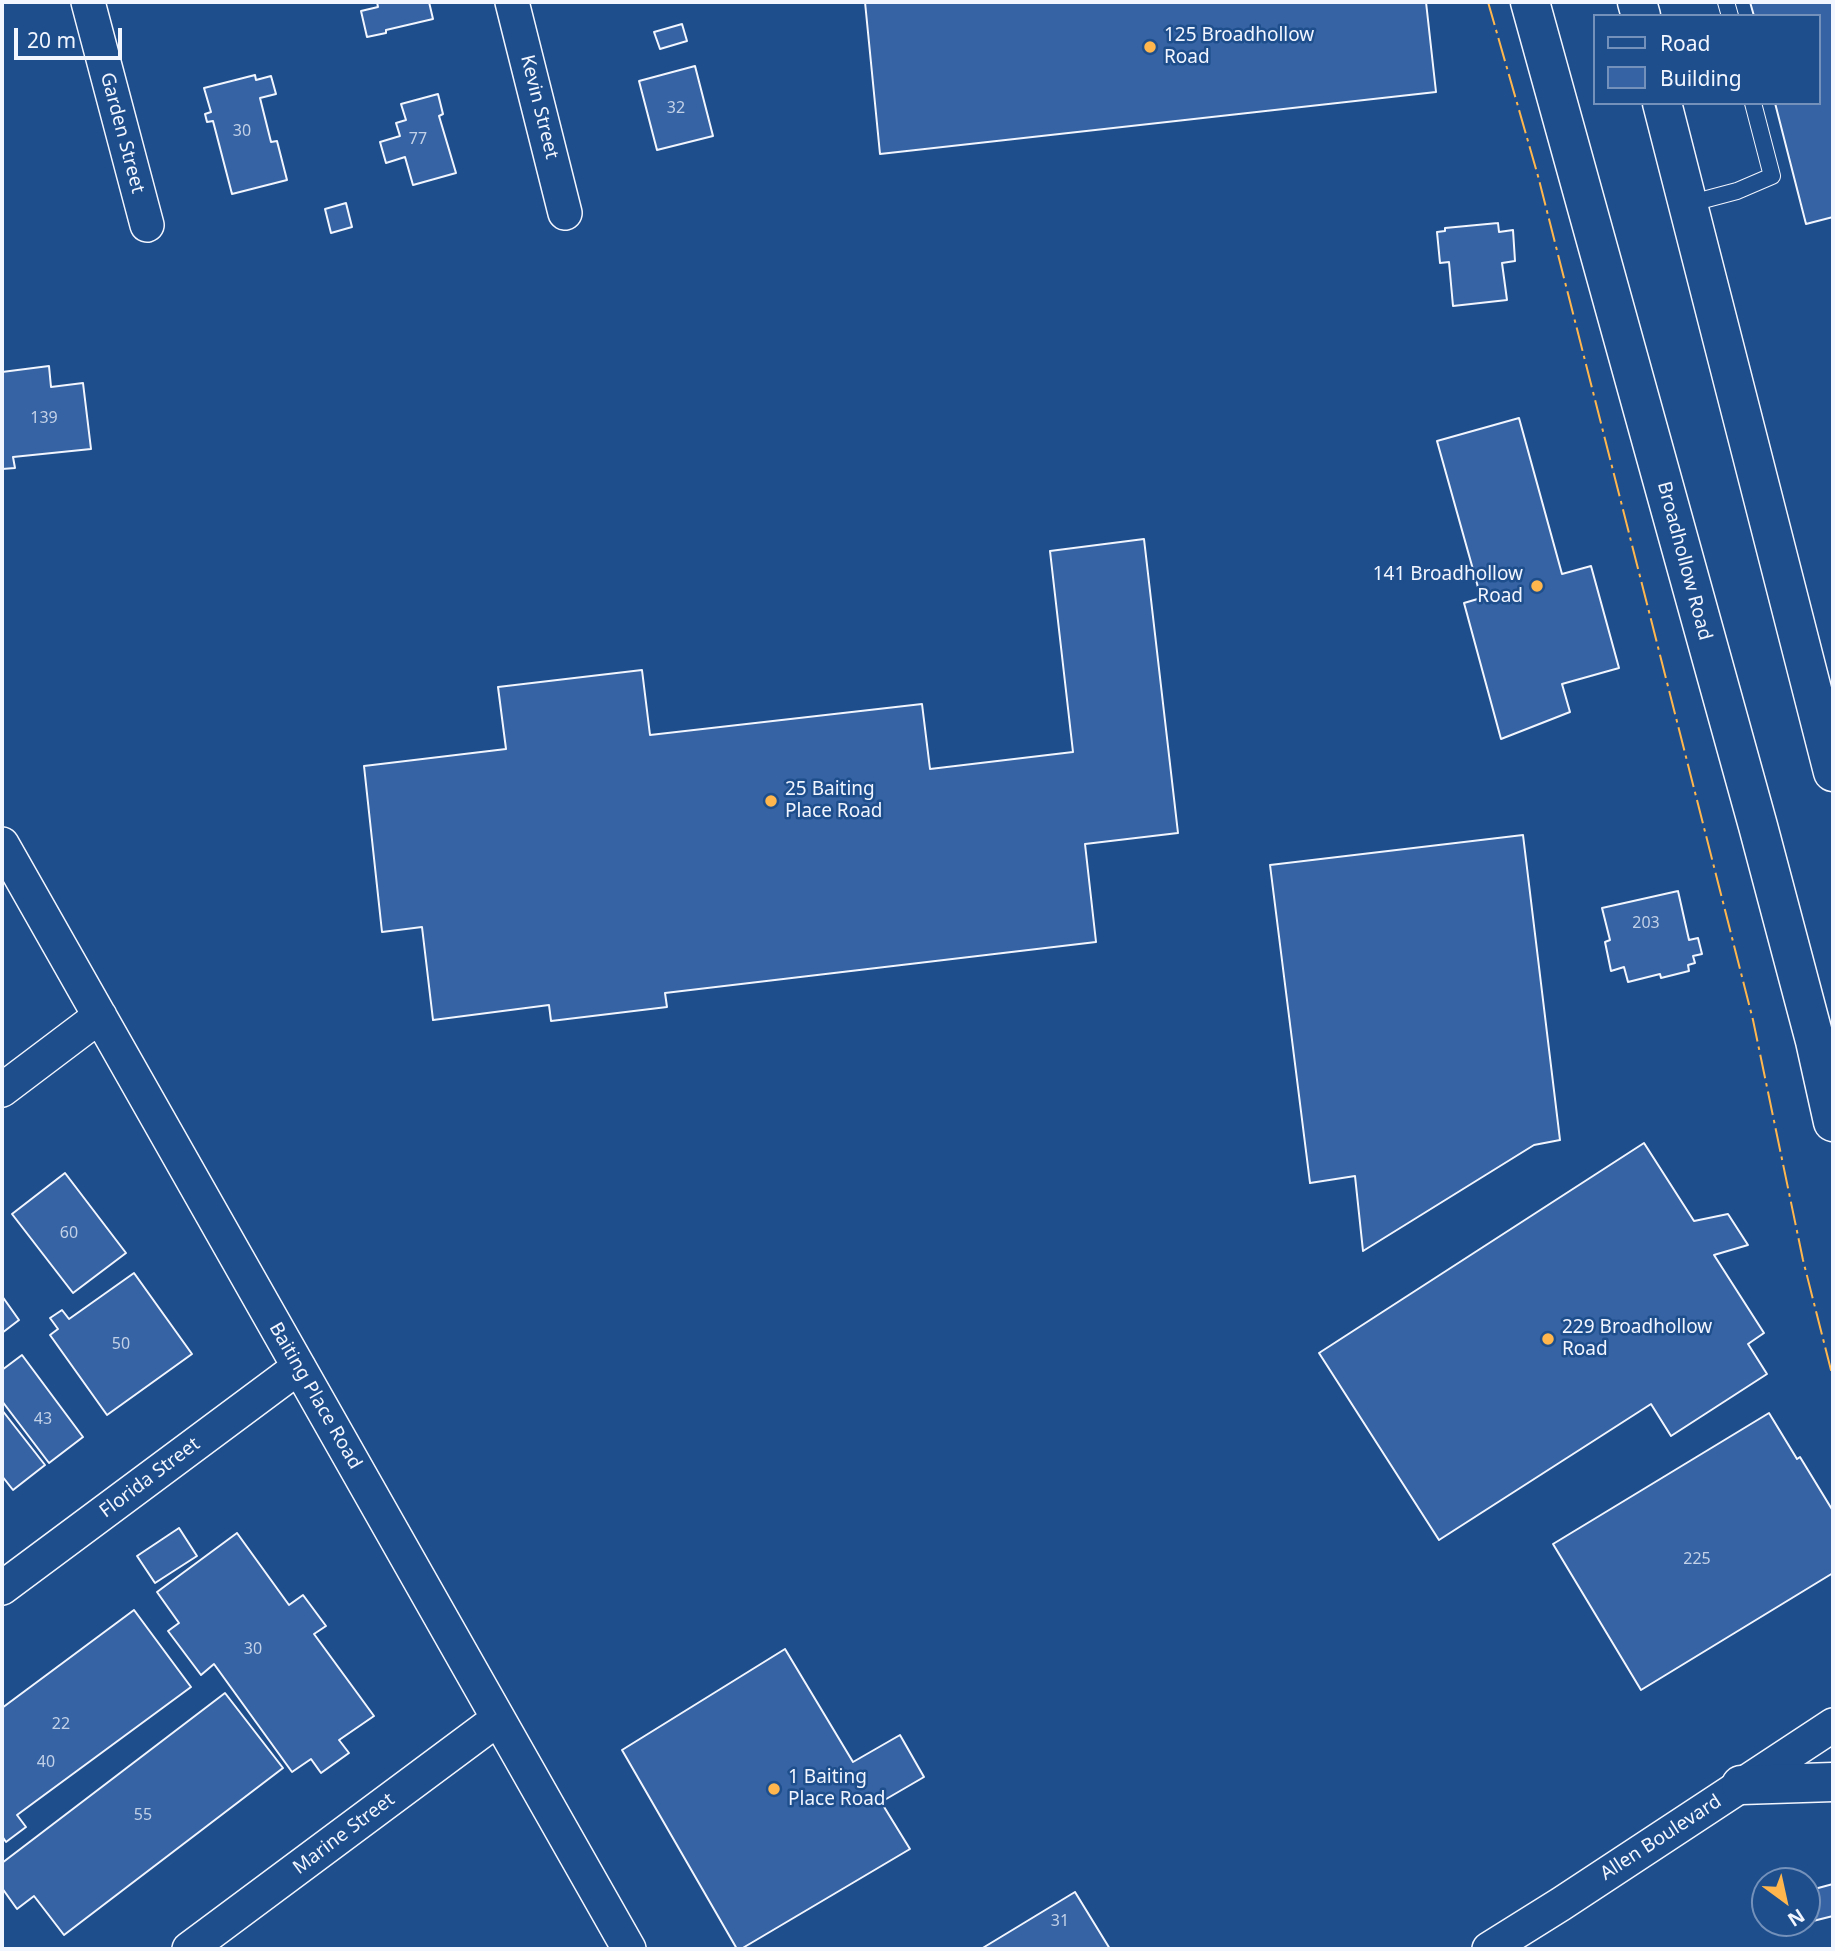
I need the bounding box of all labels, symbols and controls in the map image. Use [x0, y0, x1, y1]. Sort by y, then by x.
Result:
scale bar [18, 14, 126, 58]
legend [1594, 14, 1821, 105]
place label: 125 Broadhollow Road [1164, 25, 1314, 69]
text: 20 m [27, 26, 76, 54]
text: Road [1660, 29, 1710, 57]
marker: 125 Broadhollow Road [1142, 39, 1158, 55]
street label: Kevin Street [515, 53, 563, 161]
text: Building [1660, 64, 1742, 92]
street label: Garden Street [95, 70, 149, 196]
house number: 32 [667, 98, 685, 118]
house number: 30 [233, 121, 251, 141]
house number: 77 [409, 129, 427, 149]
house number: 139 [30, 408, 58, 428]
street label: Broadhollow Road [1652, 479, 1716, 643]
place label: 141 Broadhollow Road [1373, 564, 1523, 608]
marker: 141 Broadhollow Road [1529, 578, 1545, 594]
place label: 25 Baiting Place Road [785, 779, 882, 823]
marker: 25 Baiting Place Road [763, 793, 779, 809]
house number: 203 [1632, 913, 1660, 933]
house number: 60 [60, 1223, 78, 1243]
place label: 229 Broadhollow Road [1562, 1317, 1712, 1361]
street label: Baiting Place Road [264, 1319, 366, 1473]
marker: 229 Broadhollow Road [1540, 1331, 1556, 1347]
house number: 50 [112, 1334, 130, 1354]
house number: 43 [34, 1409, 52, 1429]
street label: Florida Street [95, 1433, 205, 1523]
house number: 225 [1683, 1549, 1711, 1569]
house number: 30 [244, 1639, 262, 1659]
house number: 22 [52, 1714, 70, 1734]
house number: 40 [37, 1752, 55, 1772]
place label: 1 Baiting Place Road [788, 1767, 885, 1811]
marker: 1 Baiting Place Road [766, 1781, 782, 1797]
street label: Marine Street [289, 1788, 399, 1880]
street label: Allen Boulevard [1596, 1790, 1726, 1886]
house number: 55 [134, 1805, 152, 1825]
north arrow [1751, 1867, 1821, 1937]
text: N [1783, 1903, 1810, 1933]
house number: 31 [1051, 1911, 1069, 1931]

